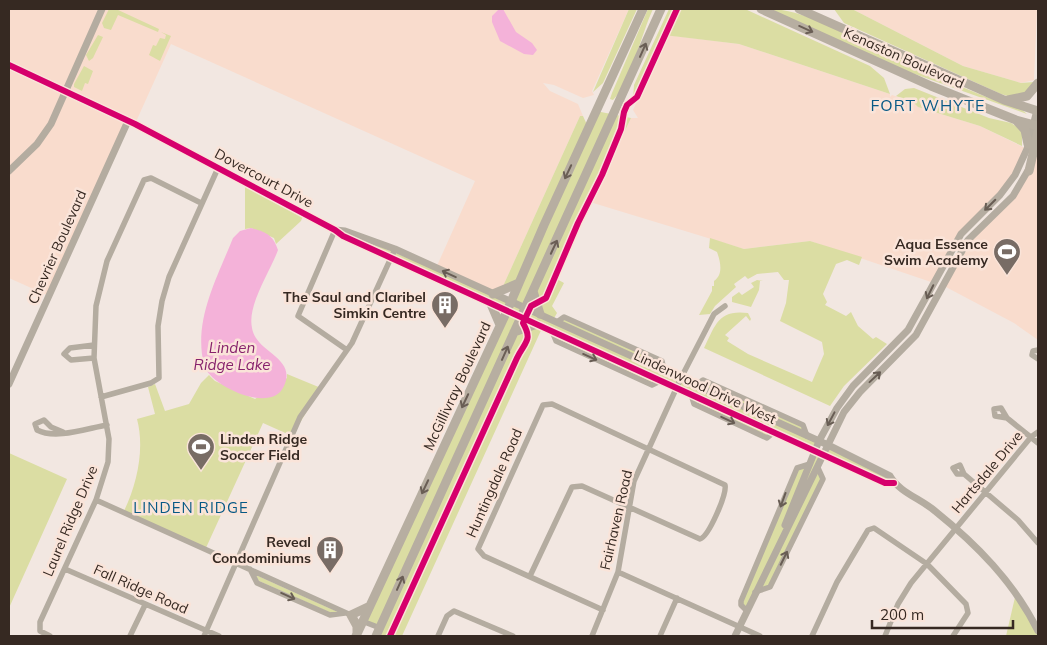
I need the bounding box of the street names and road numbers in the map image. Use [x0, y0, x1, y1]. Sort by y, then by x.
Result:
street label: Kenaston Boulevard [841, 23, 967, 93]
street label: Dovercourt Drive [212, 144, 316, 212]
street label: Chevrier Boulevard [24, 187, 90, 307]
street label: McGillivray Boulevard [419, 319, 495, 453]
street label: Lindenwood Drive West [631, 346, 779, 428]
street label: Huntingdale Road [462, 426, 526, 540]
street label: Hartsdale Drive [947, 427, 1027, 517]
street label: Laurel Ridge Drive [39, 463, 101, 579]
street label: Fairhaven Road [596, 468, 636, 572]
street label: Fall Ridge Road [91, 560, 191, 618]

